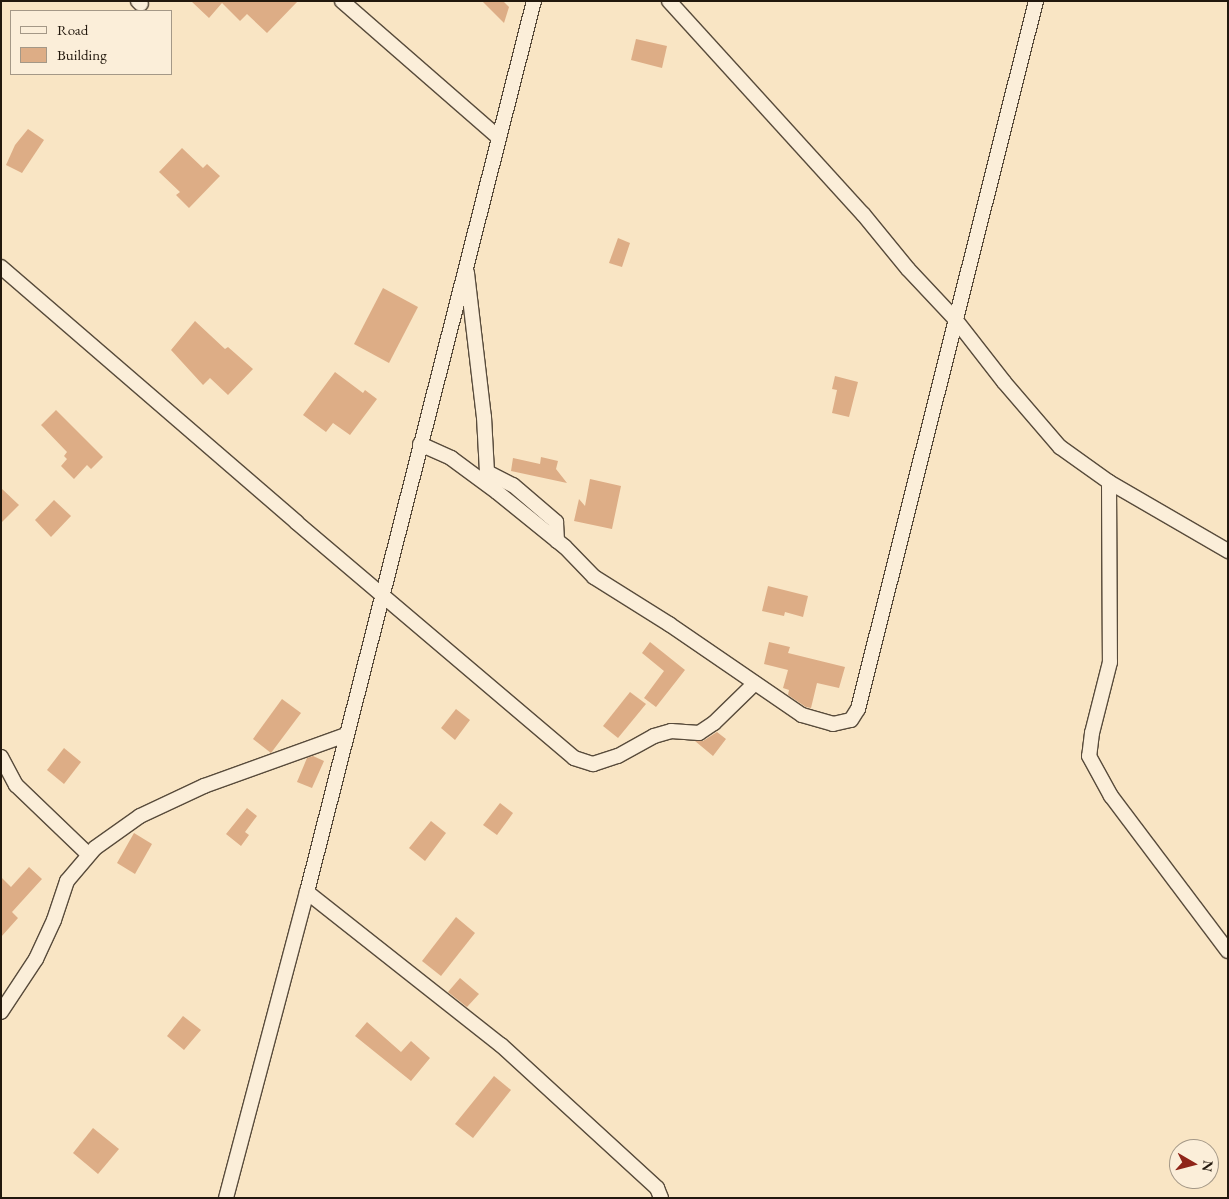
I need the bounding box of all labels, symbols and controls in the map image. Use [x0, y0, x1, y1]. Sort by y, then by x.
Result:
legend [10, 10, 172, 75]
text: Road [57, 20, 88, 39]
text: Building [57, 45, 107, 64]
north arrow [1169, 1139, 1219, 1189]
text: N [1198, 1159, 1218, 1173]

